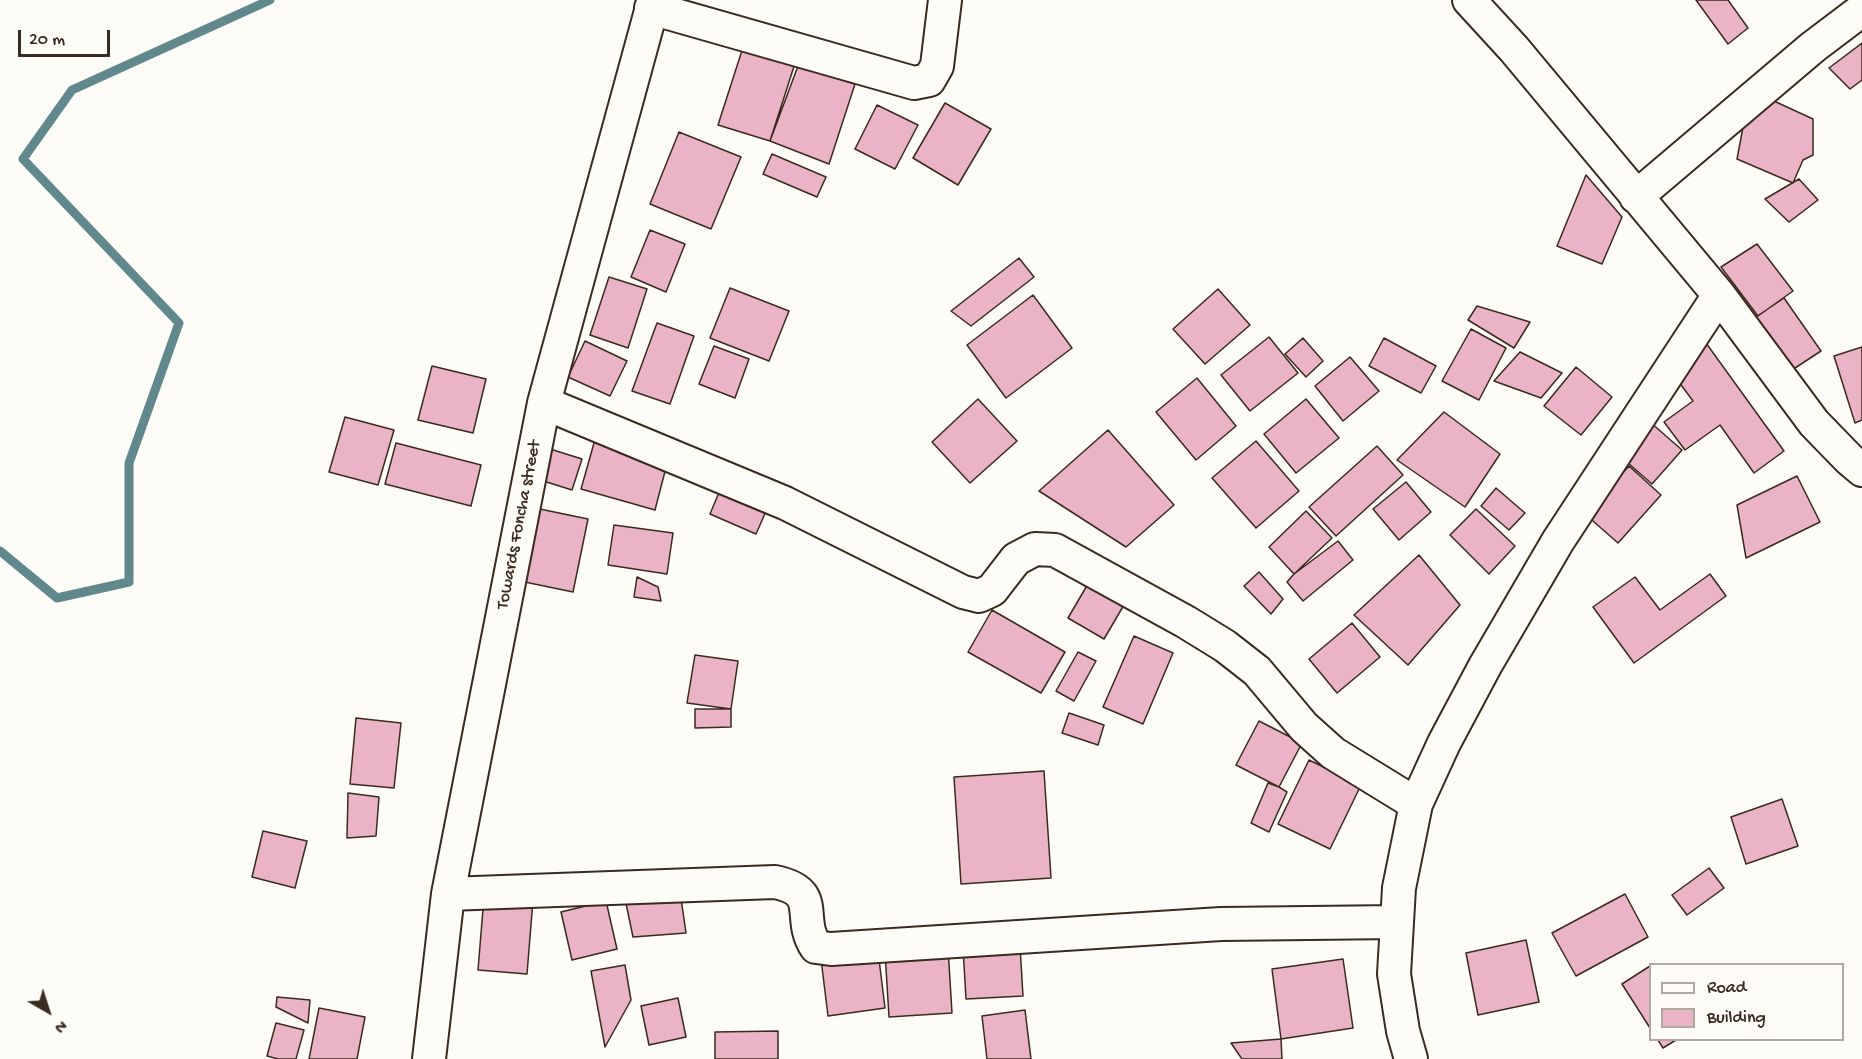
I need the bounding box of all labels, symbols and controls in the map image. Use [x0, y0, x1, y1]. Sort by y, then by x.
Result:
scale bar [21, 18, 112, 56]
text: 20 m [29, 30, 65, 51]
street label: Towards Foncha street [493, 439, 547, 611]
legend [1649, 963, 1844, 1041]
text: Road [1707, 978, 1746, 999]
north arrow [18, 981, 78, 1041]
text: Building [1707, 1008, 1766, 1029]
text: N [50, 1015, 70, 1036]

